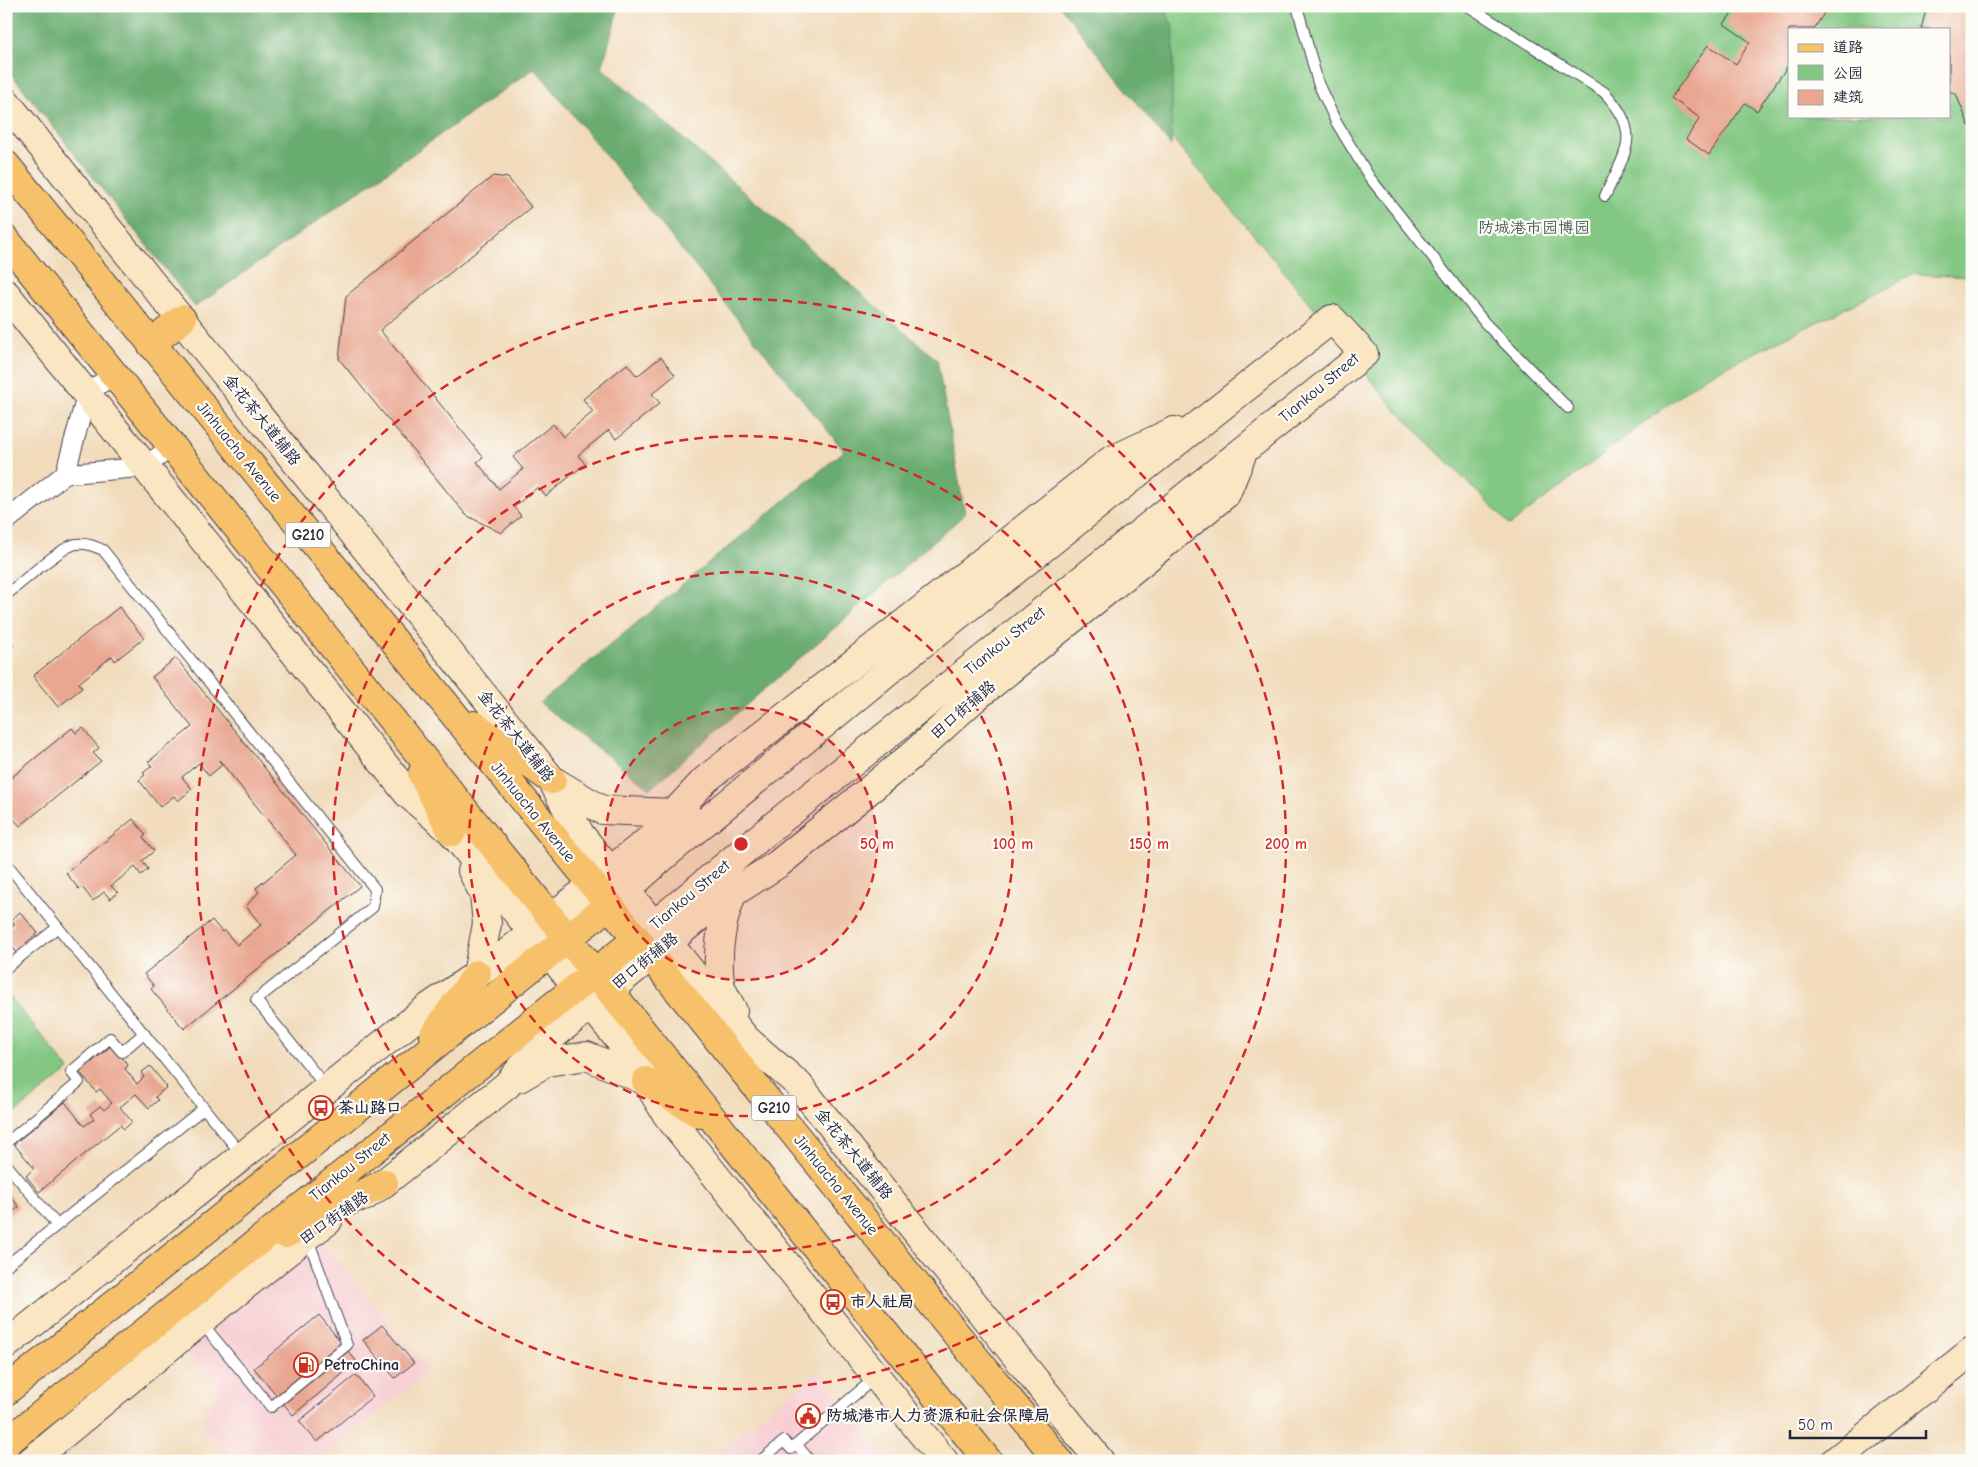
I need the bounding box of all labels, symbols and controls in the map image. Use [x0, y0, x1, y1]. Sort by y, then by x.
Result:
legend [1788, 28, 1950, 118]
text: 道路 [1833, 38, 1863, 56]
text: 公园 [1833, 64, 1863, 82]
text: 建筑 [1833, 88, 1863, 106]
park label: 防城港市园博园 [1478, 219, 1590, 237]
street label: Tiankou Street [1275, 349, 1363, 427]
street label: 金花茶大道辅路 [220, 371, 304, 469]
street label: Jinhuacha Avenue [193, 398, 285, 506]
road number: G210 [286, 522, 330, 548]
street label: Tiankou Street [961, 603, 1049, 679]
street label: 田口街辅路 [927, 677, 999, 743]
street label: 金花茶大道辅路 [474, 686, 558, 786]
street label: Jinhuacha Avenue [487, 758, 579, 866]
centre of rings [732, 835, 750, 853]
text: 50 m [860, 835, 894, 853]
text: 100 m [993, 835, 1033, 853]
text: 150 m [1129, 835, 1169, 853]
text: 200 m [1265, 835, 1307, 853]
street label: Tiankou Street [646, 856, 734, 934]
street label: 田口街辅路 [608, 929, 682, 993]
bus stop icon: 茶山路口 [308, 1095, 334, 1121]
road number: G210 [752, 1096, 796, 1120]
place label: 茶山路口 [338, 1099, 402, 1117]
street label: 金花茶大道辅路 [812, 1105, 896, 1203]
street label: Tiankou Street [306, 1129, 394, 1205]
street label: Jinhuacha Avenue [790, 1131, 882, 1239]
street label: 田口街辅路 [296, 1188, 372, 1248]
bus stop icon: 市人社局 [820, 1289, 846, 1315]
place label: 市人社局 [850, 1293, 914, 1311]
fuel station icon: PetroChina [293, 1352, 319, 1378]
place label: PetroChina [324, 1356, 399, 1374]
public building icon: 防城港市人力资源和社会保障局 [795, 1403, 821, 1429]
place label: 防城港市人力资源和社会保障局 [826, 1406, 1050, 1425]
scale bar [1790, 1407, 1927, 1439]
text: 50 m [1798, 1416, 1833, 1434]

